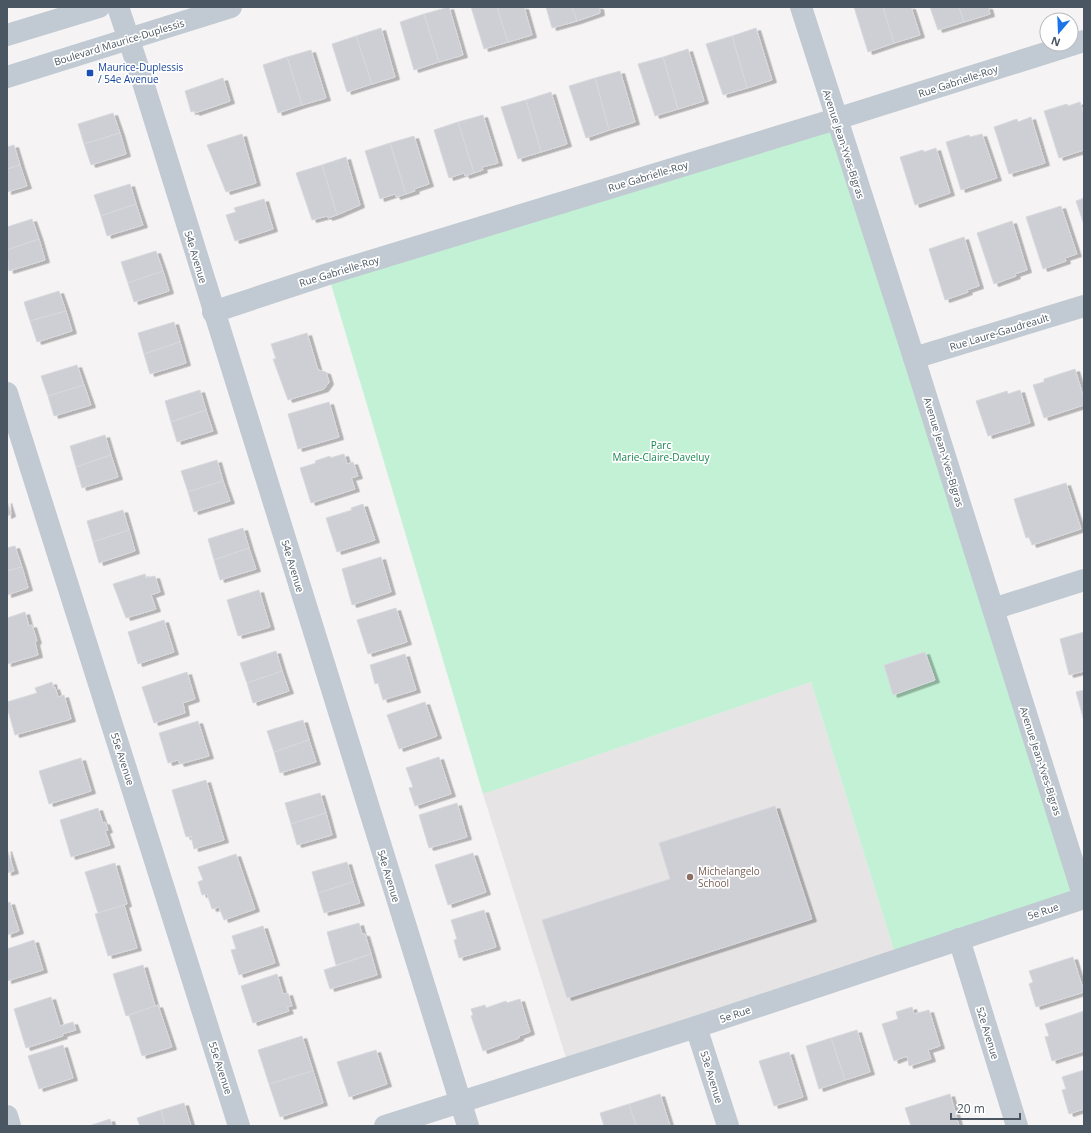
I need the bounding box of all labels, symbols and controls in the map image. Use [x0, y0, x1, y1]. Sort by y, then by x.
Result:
north arrow [1039, 12, 1079, 52]
street label: Boulevard Maurice-Duplessis [52, 15, 186, 69]
text: N [1049, 33, 1062, 50]
place label: Maurice-Duplessis / 54e Avenue [98, 60, 184, 86]
street label: Rue Gabrielle-Roy [916, 61, 1000, 100]
marker: Maurice-Duplessis / 54e Avenue [85, 68, 95, 78]
street label: Avenue Jean-Yves-Bigras [820, 88, 868, 200]
street label: Rue Gabrielle-Roy [606, 157, 691, 195]
street label: 54e Avenue [181, 229, 211, 285]
street label: Rue Gabrielle-Roy [297, 252, 382, 290]
street label: Rue Laure-Gaudreault [948, 310, 1051, 354]
street label: Avenue Jean-Yves-Bigras [921, 396, 967, 509]
park label: Parc Marie-Claire-Daveluy [613, 438, 710, 464]
street label: 54e Avenue [278, 538, 308, 594]
street label: Avenue Jean-Yves-Bigras [1017, 705, 1065, 817]
street label: 55e Avenue [108, 731, 138, 787]
street label: 54e Avenue [374, 848, 404, 904]
place label: Michelangelo School [698, 864, 760, 890]
marker: Michelangelo School [685, 872, 695, 882]
street label: 5e Rue [1026, 899, 1061, 923]
street label: 5e Rue [718, 1002, 753, 1026]
street label: 52e Avenue [973, 1005, 1003, 1061]
street label: 55e Avenue [206, 1040, 236, 1096]
street label: 53e Avenue [697, 1049, 727, 1105]
scale bar [951, 1095, 1020, 1121]
text: 20 m [957, 1100, 985, 1117]

